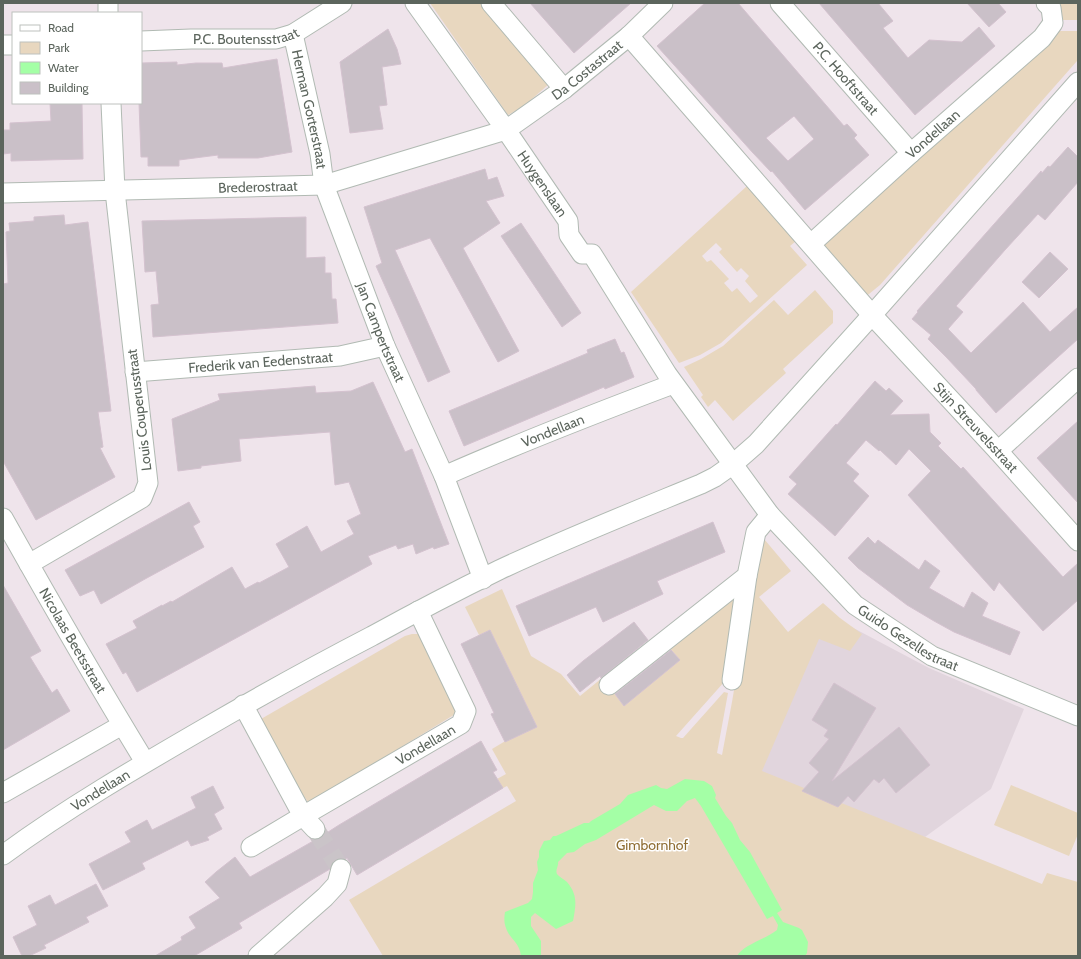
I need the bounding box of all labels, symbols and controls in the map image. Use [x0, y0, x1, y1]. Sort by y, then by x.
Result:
legend [12, 12, 142, 104]
text: Road [48, 20, 74, 35]
street label: P.C. Boutensstraat [193, 23, 303, 48]
street label: Da Costastraat [548, 36, 626, 104]
street label: P.C. Hooftstraat [809, 38, 883, 119]
text: Park [48, 40, 70, 55]
street label: Herman Gorterstraat [288, 48, 331, 170]
text: Water [48, 60, 79, 75]
text: Building [48, 80, 90, 95]
street label: Vondellaan [902, 105, 964, 163]
street label: Huygenslaan [513, 147, 572, 220]
street label: Brederostraat [218, 177, 298, 197]
street label: Jan Campertstraat [352, 279, 409, 385]
street label: Louis Couperusstraat [123, 348, 155, 472]
street label: Frederik van Eedenstraat [188, 348, 334, 377]
street label: Stijn Streuvelsstraat [930, 378, 1022, 477]
street label: Vondellaan [519, 410, 587, 451]
street label: Nicolaas Beetsstraat [35, 585, 111, 697]
street label: Guido Gezellestraat [854, 600, 961, 675]
street label: Vondellaan [392, 720, 459, 769]
street label: Vondellaan [67, 765, 133, 815]
park label: Gimbornhof [616, 836, 688, 854]

